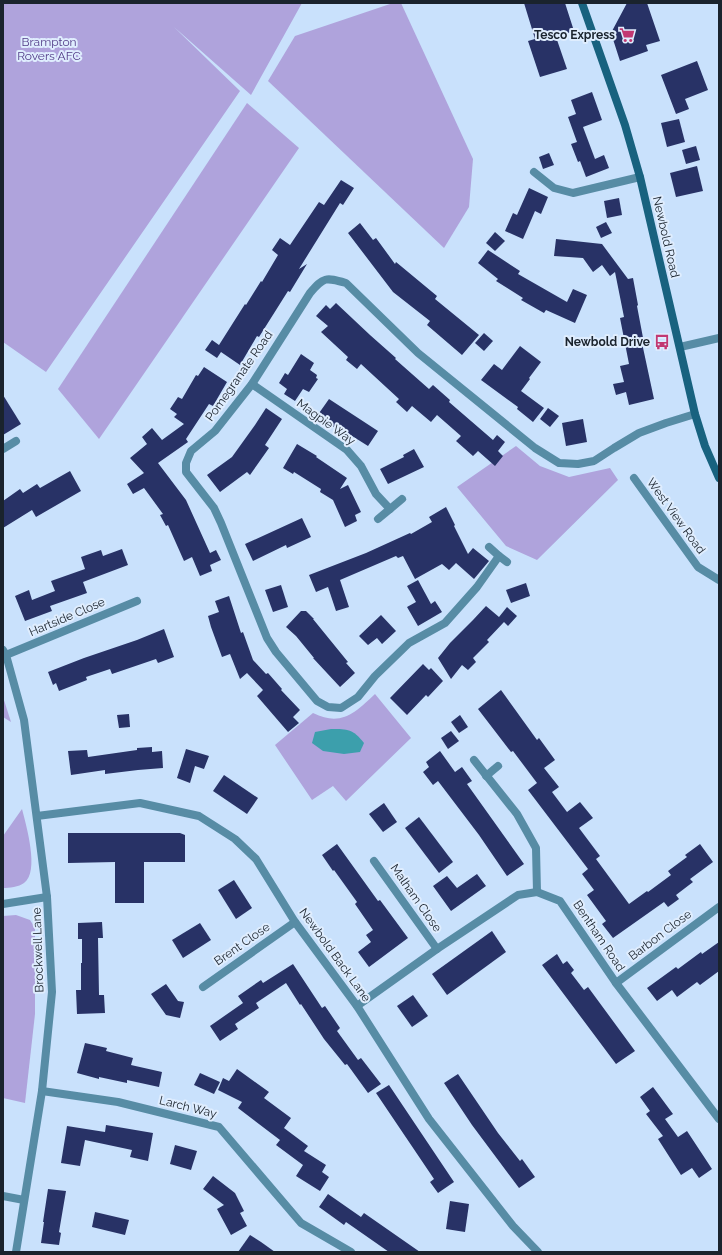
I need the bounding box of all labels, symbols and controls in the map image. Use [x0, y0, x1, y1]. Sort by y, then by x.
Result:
supermarket icon: Tesco Express [618, 26, 636, 44]
place label: Tesco Express [534, 28, 615, 42]
park label: Brampton Rovers AFC [17, 35, 81, 63]
street label: Newbold Road [650, 195, 682, 279]
street label: Pomegranate Road [203, 328, 275, 424]
bus stop icon: Newbold Drive [653, 333, 671, 351]
place label: Newbold Drive [565, 335, 650, 349]
street label: Magpie Way [294, 396, 358, 448]
street label: West View Road [644, 475, 708, 557]
street label: Hartside Close [27, 595, 107, 639]
street label: Malham Close [388, 861, 444, 935]
street label: Bentham Road [570, 898, 628, 974]
street label: Newbold Back Lane [296, 905, 374, 1005]
street label: Brockwell Lane [30, 907, 46, 993]
street label: Barbon Close [626, 907, 694, 963]
street label: Brent Close [212, 920, 272, 968]
street label: Larch Way [158, 1093, 219, 1121]

